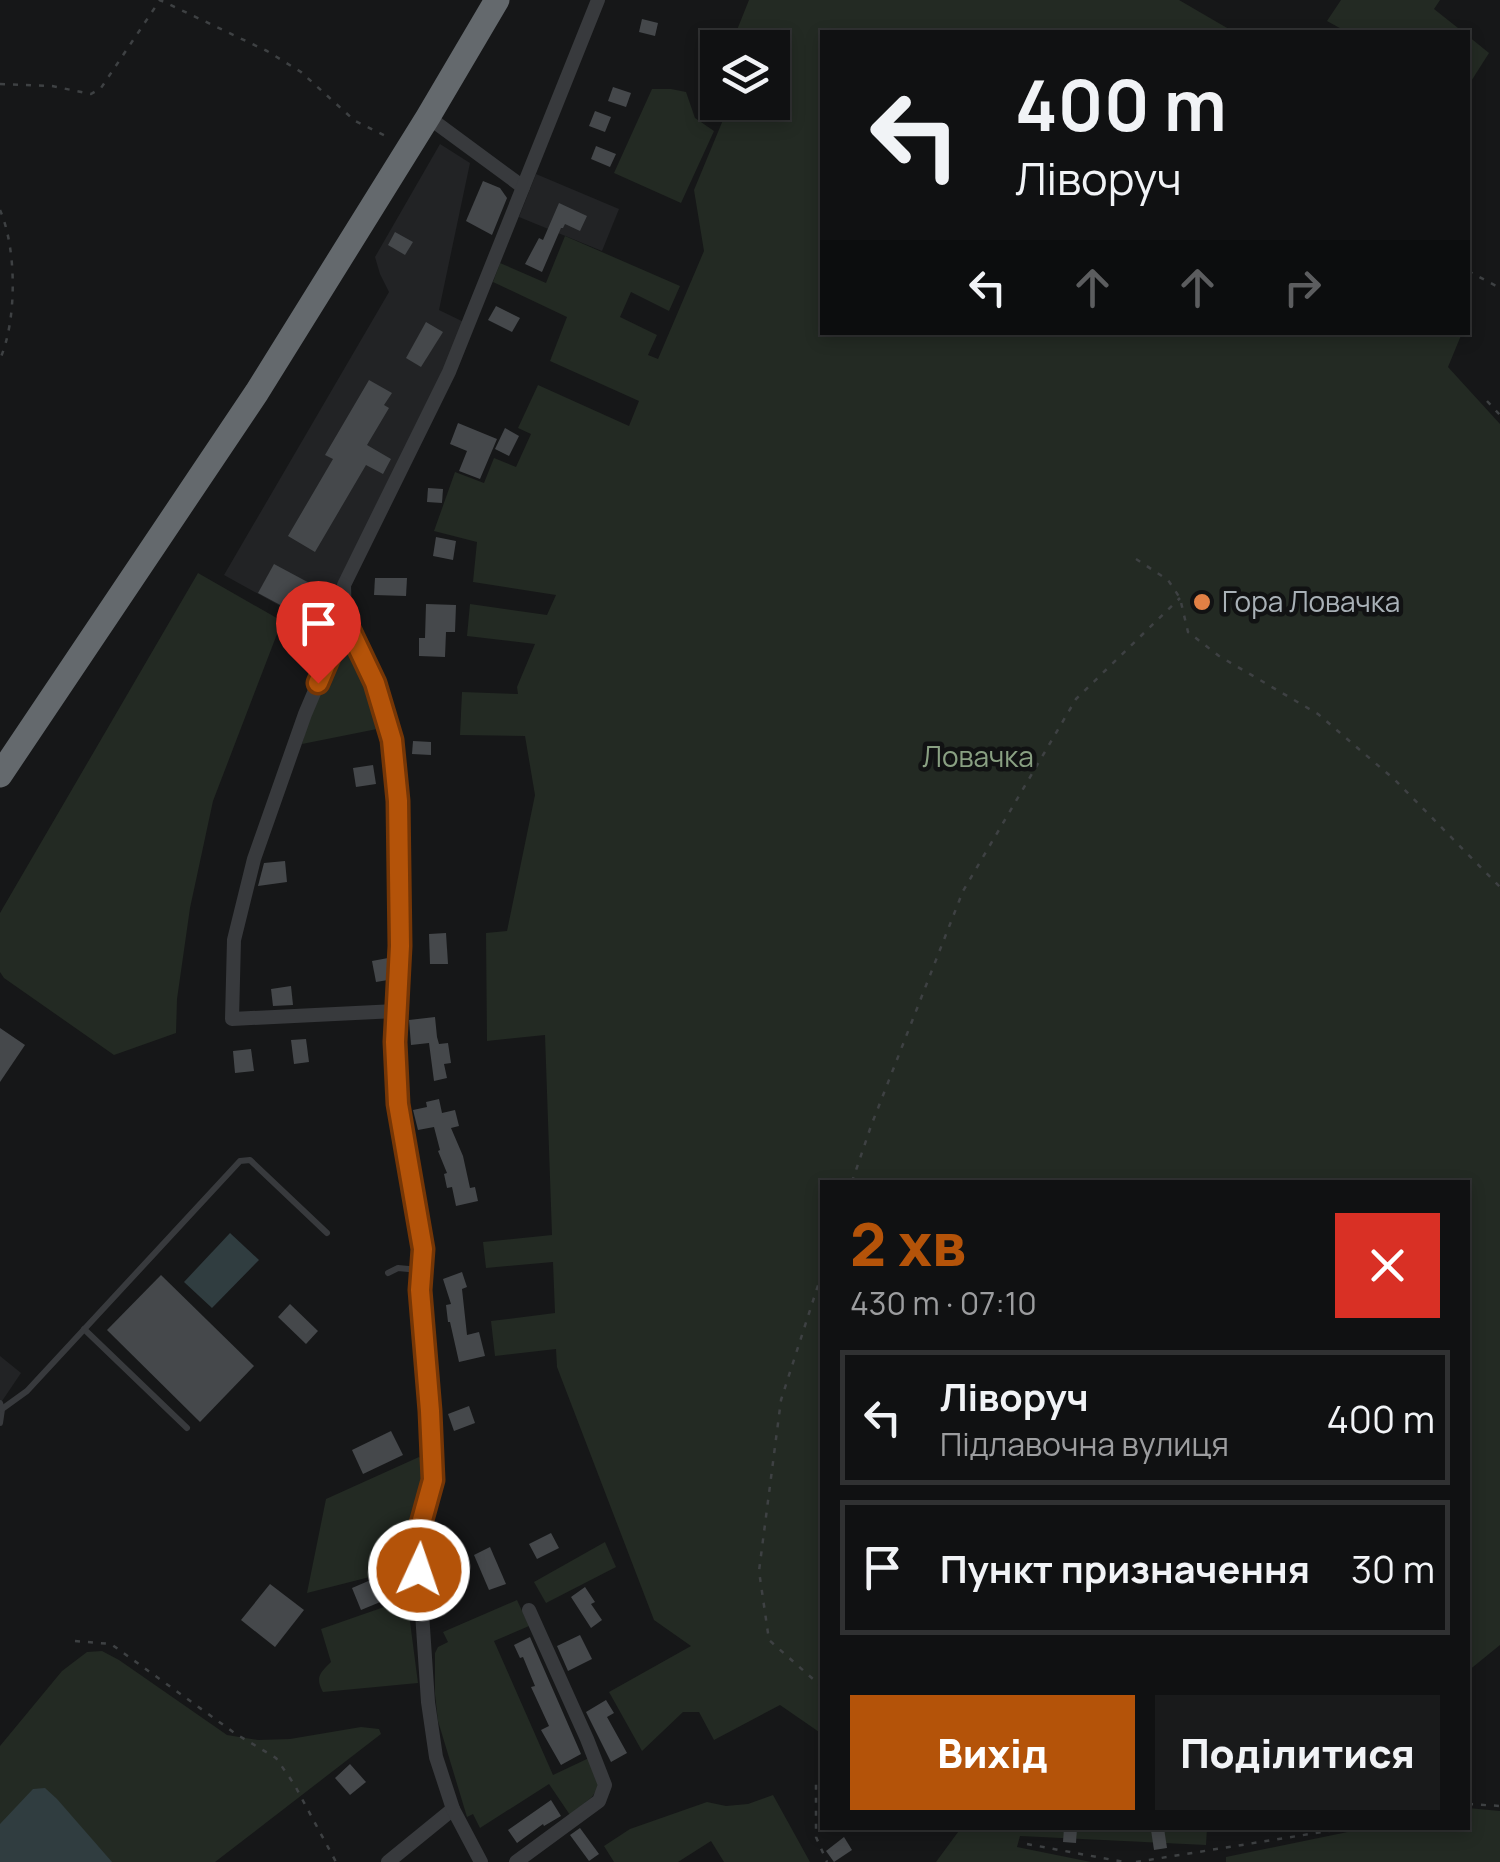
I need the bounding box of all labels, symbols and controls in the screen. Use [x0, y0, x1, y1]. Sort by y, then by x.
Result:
map controls [700, 30, 790, 120]
button: layers [700, 30, 790, 120]
text: 400 m [1015, 56, 1227, 152]
icon: left [850, 70, 980, 200]
text: Ліворуч [1015, 147, 1182, 209]
icon: left [960, 260, 1015, 315]
icon: ahead [1065, 260, 1120, 315]
icon: ahead [1170, 260, 1225, 315]
icon: right [1275, 260, 1330, 315]
pin [276, 581, 361, 684]
place label: Гора Ловачка [1222, 582, 1400, 620]
marker: Гора Ловачка [1191, 591, 1213, 613]
icon: arrive [291, 596, 346, 651]
park label: Ловачка [922, 737, 1034, 775]
text: 2 хв [850, 1202, 966, 1284]
button: close [1335, 1213, 1440, 1318]
text: 430 m · 07:10 [850, 1281, 1037, 1325]
text: Ліворуч [940, 1370, 1089, 1422]
icon: left [855, 1390, 910, 1445]
text: 400 m [1326, 1392, 1435, 1444]
text: Підлавочна вулиця [940, 1422, 1229, 1466]
position arrow [367, 1518, 471, 1622]
icon: arrive [855, 1540, 910, 1595]
text: Пункт призначення [940, 1542, 1310, 1594]
text: 30 m [1351, 1542, 1435, 1594]
button: Вихід [850, 1695, 1135, 1810]
button: Поділитися [1155, 1695, 1440, 1810]

